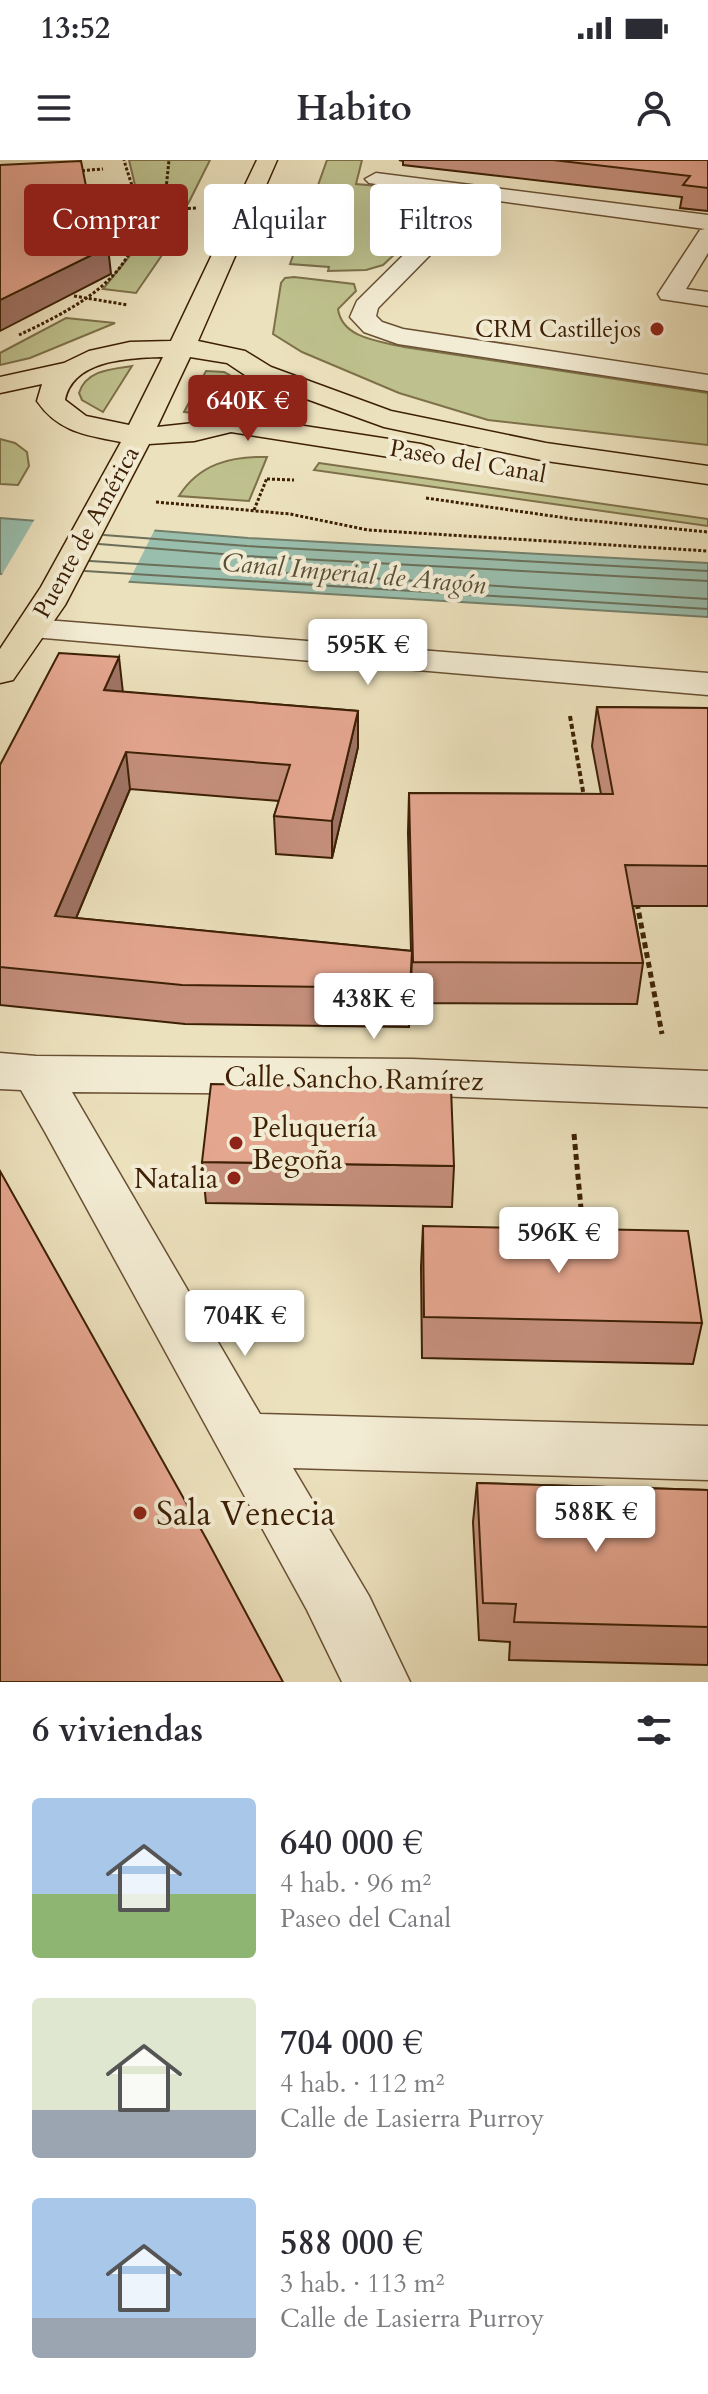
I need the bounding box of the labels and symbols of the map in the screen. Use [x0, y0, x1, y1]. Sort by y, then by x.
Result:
place label: CRM Castillejos [475, 313, 641, 346]
marker: CRM Castillejos [648, 320, 666, 338]
pin: 640K € [183, 375, 313, 443]
street label: Paseo del Canal [387, 432, 549, 491]
street label: Puente de América [25, 440, 148, 624]
water label: Canal Imperial de Aragón [221, 545, 487, 602]
pin: 595K € [303, 619, 433, 687]
pin: 438K € [309, 973, 439, 1041]
street label: Calle Sancho Ramírez [224, 1058, 484, 1100]
place label: Peluquería Begoña [252, 1109, 377, 1179]
marker: Peluquería Begoña [227, 1134, 245, 1152]
place label: Natalia [134, 1160, 218, 1198]
marker: Natalia [225, 1169, 243, 1187]
pin: 596K € [494, 1207, 624, 1275]
pin: 704K € [180, 1290, 310, 1358]
pin: 588K € [531, 1486, 661, 1554]
place label: Sala Venecia [156, 1491, 335, 1537]
marker: Sala Venecia [131, 1504, 149, 1522]

